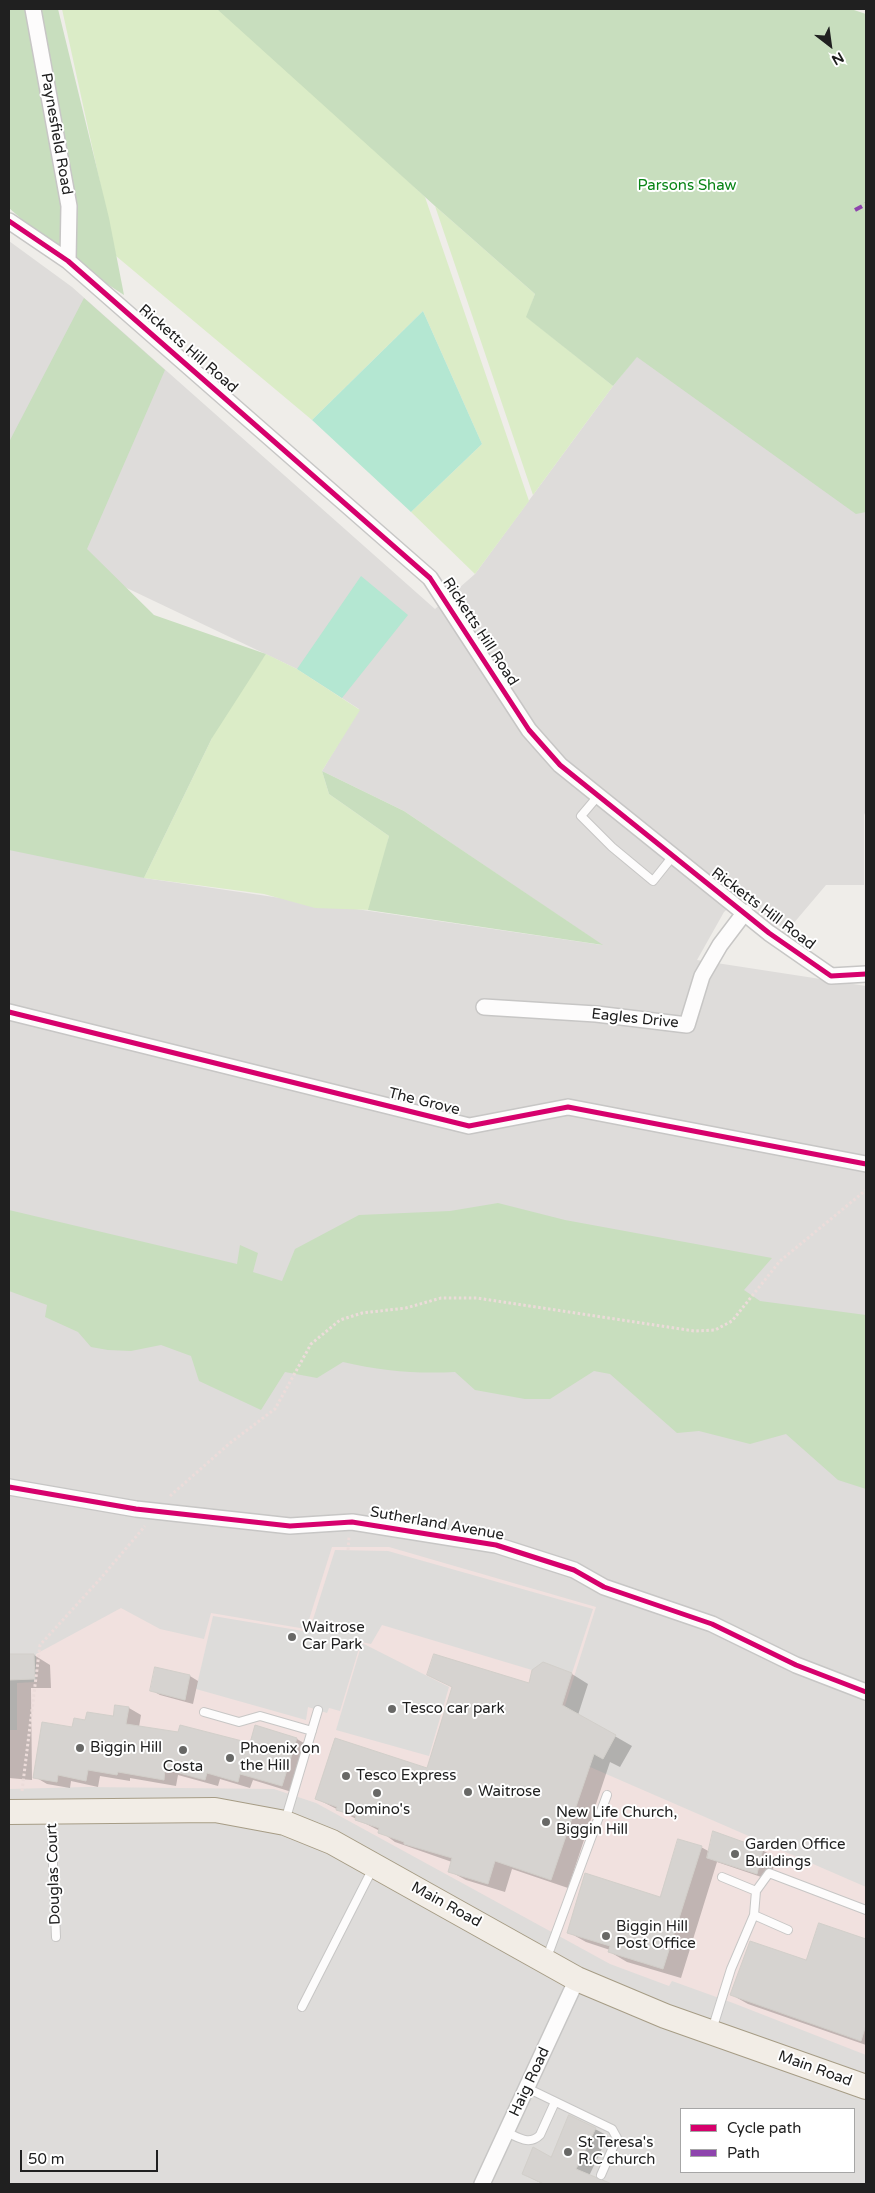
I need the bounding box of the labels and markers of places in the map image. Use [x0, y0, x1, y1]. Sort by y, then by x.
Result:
place label: Waitrose Car Park [302, 1619, 365, 1654]
marker: Waitrose Car Park [286, 1631, 298, 1643]
place label: Tesco car park [402, 1700, 505, 1718]
marker: Tesco car park [386, 1703, 398, 1715]
place label: Biggin Hill [90, 1739, 162, 1757]
place label: Phoenix on the Hill [240, 1740, 320, 1775]
marker: Biggin Hill [74, 1742, 86, 1754]
marker: Costa [177, 1744, 189, 1756]
marker: Phoenix on the Hill [224, 1752, 236, 1764]
place label: Costa [163, 1758, 203, 1776]
place label: Tesco Express [356, 1767, 456, 1785]
marker: Tesco Express [340, 1770, 352, 1782]
place label: Waitrose [478, 1783, 541, 1801]
marker: Waitrose [462, 1786, 474, 1798]
marker: Domino's [371, 1787, 383, 1799]
place label: Domino's [344, 1801, 410, 1819]
place label: New Life Church, Biggin Hill [556, 1804, 677, 1839]
marker: New Life Church, Biggin Hill [540, 1816, 552, 1828]
place label: Garden Office Buildings [745, 1836, 845, 1871]
marker: Garden Office Buildings [729, 1848, 741, 1860]
place label: Biggin Hill Post Office [616, 1918, 696, 1953]
marker: Biggin Hill Post Office [600, 1930, 612, 1942]
place label: St Teresa's R.C church [578, 2134, 655, 2169]
marker: St Teresa's R.C church [562, 2146, 574, 2158]

